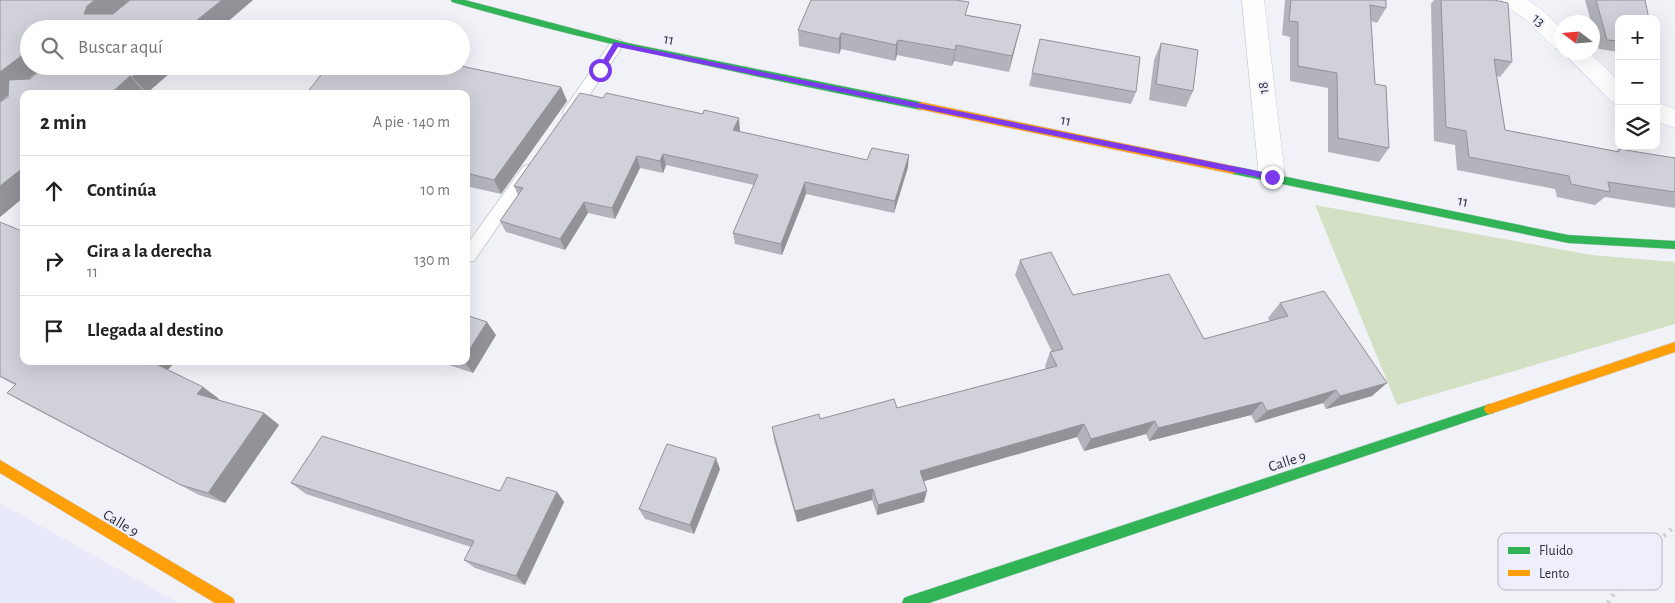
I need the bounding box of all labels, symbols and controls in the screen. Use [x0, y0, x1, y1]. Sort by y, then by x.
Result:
street label: 13 [1529, 11, 1548, 30]
north arrow [1555, 15, 1600, 60]
map controls [1615, 15, 1660, 150]
button: + [1615, 15, 1660, 60]
search box [20, 20, 470, 75]
street label: 11 [662, 31, 675, 48]
icon: search [38, 34, 66, 62]
text: Buscar aquí [78, 38, 163, 57]
route start [589, 59, 612, 82]
button: − [1615, 60, 1660, 105]
street label: 18 [1255, 81, 1272, 95]
button: layers [1615, 105, 1660, 150]
text: 2 min [40, 112, 87, 133]
street label: 11 [1059, 112, 1072, 129]
text: A pie · 140 m [373, 114, 450, 130]
route end [1261, 166, 1284, 189]
icon: ahead [40, 177, 68, 205]
text: Continúa [87, 181, 156, 200]
text: 10 m [421, 182, 450, 198]
street label: 11 [1456, 193, 1470, 210]
text: Gira a la derecha [87, 242, 212, 261]
icon: right [40, 247, 68, 275]
text: 130 m [414, 252, 450, 268]
text: 11 [87, 264, 98, 280]
icon: arrive [40, 317, 68, 345]
text: Llegada al destino [87, 321, 224, 340]
street label: Calle 9 [1266, 448, 1308, 475]
street label: Calle 9 [100, 507, 141, 540]
legend [1498, 533, 1662, 590]
text: Fluido [1539, 544, 1573, 558]
text: Lento [1539, 567, 1570, 581]

